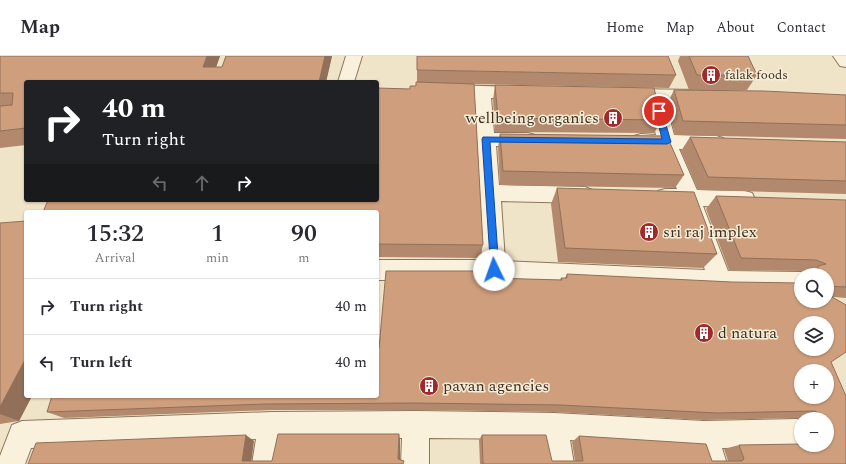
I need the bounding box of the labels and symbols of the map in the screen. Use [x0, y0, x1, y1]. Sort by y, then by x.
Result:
building icon: falak foods [700, 64, 722, 86]
place label: falak foods [725, 65, 788, 85]
pin [642, 94, 676, 128]
place label: wellbeing organics [465, 106, 599, 130]
building icon: wellbeing organics [602, 107, 624, 129]
place label: sri raj implex [663, 220, 757, 244]
building icon: sri raj implex [638, 221, 660, 243]
position arrow [473, 249, 515, 291]
place label: d natura [718, 321, 777, 345]
building icon: d natura [693, 322, 715, 344]
place label: pavan agencies [443, 374, 550, 398]
building icon: pavan agencies [418, 375, 440, 397]

